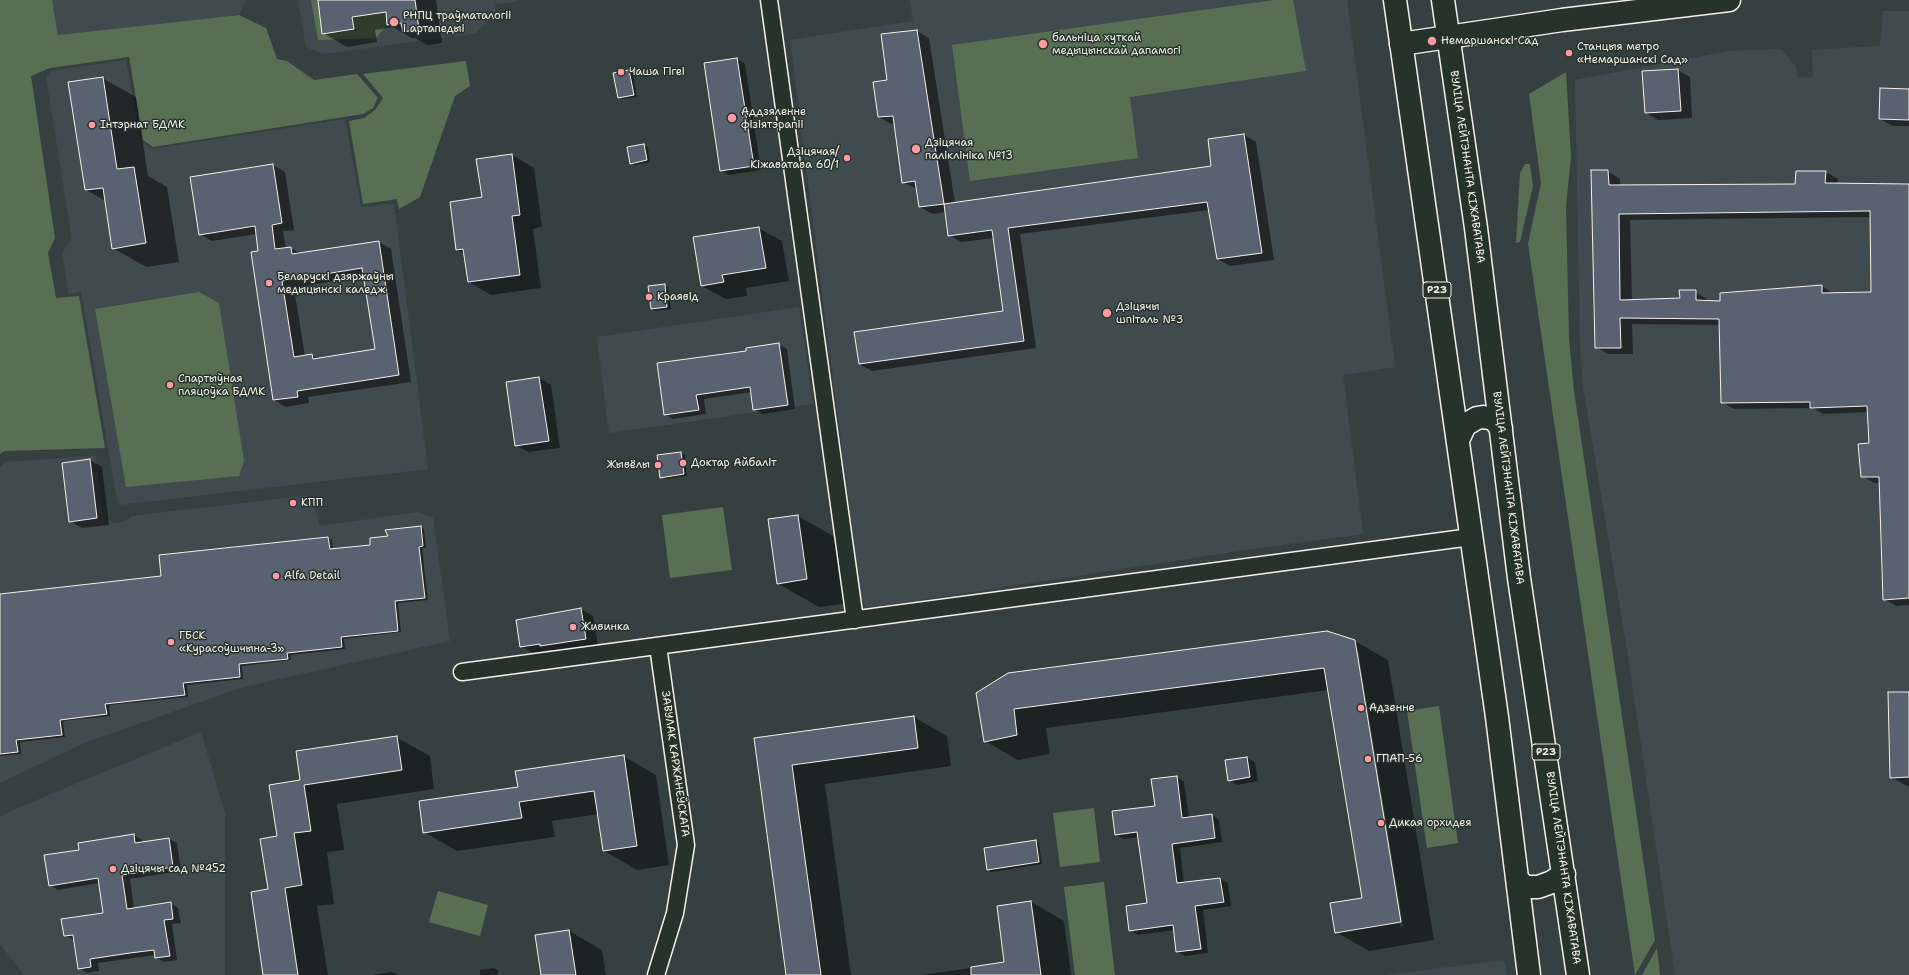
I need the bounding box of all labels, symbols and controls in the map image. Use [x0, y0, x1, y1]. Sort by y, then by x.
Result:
place label: РНПЦ траўматалогіі і артапедыі [403, 9, 511, 35]
marker: РНПЦ траўматалогіі і артапедыі [388, 16, 400, 28]
place label: бальніца хуткай медыцынскай дапамогі [1052, 31, 1181, 57]
place label: Немаршанскі Сад [1441, 34, 1538, 48]
marker: Немаршанскі Сад [1426, 35, 1438, 47]
marker: бальніца хуткай медыцынскай дапамогі [1037, 38, 1049, 50]
place label: Станцыя метро «Немаршанскі Сад» [1577, 40, 1688, 66]
marker: Станцыя метро «Немаршанскі Сад» [1564, 48, 1574, 58]
place label: Чаша Гігеі [629, 65, 685, 79]
marker: Чаша Гігеі [616, 67, 626, 77]
street label: ВУЛІЦА ЛЕЙТЭНАНТА КІЖАВАТАВА [1447, 70, 1487, 264]
place label: Аддзяленне фізіятэрапіі [741, 105, 806, 131]
marker: Аддзяленне фізіятэрапіі [726, 112, 738, 124]
place label: Інтэрнат БДМК [100, 118, 185, 132]
marker: Інтэрнат БДМК [87, 120, 97, 130]
place label: Дзіцячая паліклініка №13 [925, 136, 1013, 162]
marker: Дзіцячая паліклініка №13 [910, 143, 922, 155]
place label: Дзіцячая/ Кіжаватава 60/1 [750, 145, 839, 171]
marker: Дзіцячая/ Кіжаватава 60/1 [842, 153, 852, 163]
place label: Беларускі дзяржаўны медыцынскі каледж [277, 270, 394, 296]
marker: Беларускі дзяржаўны медыцынскі каледж [264, 278, 274, 288]
road number: Р23 [1423, 282, 1451, 298]
place label: Краявід [657, 290, 699, 304]
marker: Краявід [644, 292, 654, 302]
place label: Дзіцячы шпіталь №3 [1116, 300, 1183, 326]
marker: Дзіцячы шпіталь №3 [1101, 307, 1113, 319]
place label: Спартыўная пляцоўка БДМК [178, 372, 265, 398]
marker: Спартыўная пляцоўка БДМК [165, 380, 175, 390]
street label: ВУЛІЦА ЛЕЙТЭНАНТА КІЖАВАТАВА [1490, 391, 1526, 585]
place label: Доктар Айбаліт [691, 456, 777, 470]
place label: Жывёлы [606, 458, 650, 472]
marker: Доктар Айбаліт [678, 458, 688, 468]
marker: Жывёлы [653, 460, 663, 470]
place label: КПП [301, 496, 323, 510]
marker: КПП [288, 498, 298, 508]
place label: Alfa Detail [284, 569, 340, 583]
marker: Alfa Detail [271, 571, 281, 581]
place label: Живинка [581, 620, 630, 634]
marker: Живинка [568, 622, 578, 632]
place label: ГБСК «Курасоўшчына-3» [179, 629, 284, 655]
marker: ГБСК «Курасоўшчына-3» [166, 637, 176, 647]
street label: ЗАВУЛАК КАРЖАНЕЎСКАГА [658, 690, 692, 838]
place label: Адзенне [1369, 701, 1415, 715]
marker: Адзенне [1356, 703, 1366, 713]
road number: Р23 [1532, 744, 1560, 760]
place label: ГПАП-56 [1376, 752, 1423, 766]
marker: ГПАП-56 [1363, 754, 1373, 764]
street label: ВУЛІЦА ЛЕЙТЭНАНТА КІЖАВАТАВА [1543, 771, 1583, 965]
place label: Дикая орхидея [1389, 816, 1472, 830]
marker: Дикая орхидея [1376, 818, 1386, 828]
place label: Дзіцячы сад №452 [121, 862, 226, 876]
marker: Дзіцячы сад №452 [108, 864, 118, 874]

